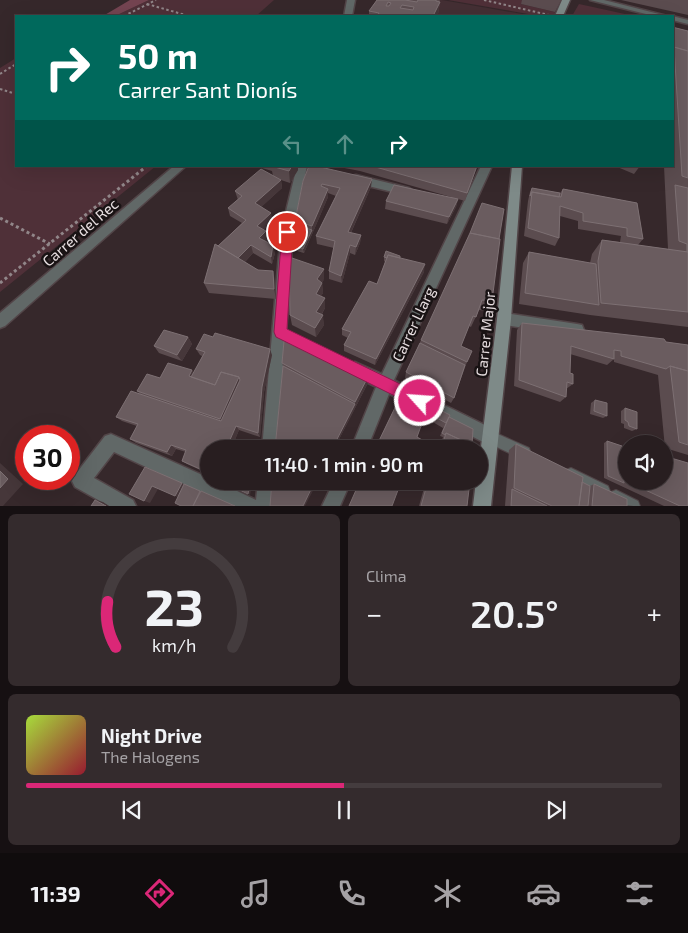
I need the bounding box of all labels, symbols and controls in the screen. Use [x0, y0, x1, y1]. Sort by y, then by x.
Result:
text: 50 m [118, 34, 198, 76]
icon: right [35, 35, 100, 100]
text: Carrer Sant Dionís [118, 76, 298, 102]
icon: left [278, 130, 306, 158]
icon: ahead [331, 130, 359, 158]
icon: right [384, 130, 412, 158]
street label: Carrer del Rec [38, 194, 122, 270]
pin [266, 211, 308, 253]
icon: arrive [273, 218, 301, 246]
street label: Carrer Llarg [388, 283, 438, 364]
street label: Carrer Major [472, 291, 499, 378]
position arrow [393, 374, 445, 426]
speed limit sign: 30 [15, 425, 80, 490]
map controls [618, 435, 673, 490]
button: sound [618, 435, 673, 490]
text: 11:40 · 1 min · 90 m [265, 453, 423, 476]
text: Clima [366, 566, 407, 585]
text: 23 [144, 574, 204, 636]
text: 20.5° [470, 590, 559, 636]
text: − [366, 596, 382, 630]
text: + [647, 596, 662, 630]
text: km/h [152, 634, 196, 656]
text: Night Drive [101, 724, 202, 747]
text: The Halogens [101, 747, 200, 766]
icon: previous [118, 796, 146, 824]
icon: pause [330, 796, 358, 824]
icon: next [542, 796, 570, 824]
icon: directions [142, 876, 177, 911]
icon: music [238, 876, 273, 911]
icon: phone [334, 876, 369, 911]
icon: climate [430, 876, 465, 911]
icon: car [526, 876, 561, 911]
icon: filters [622, 876, 657, 911]
text: 11:39 [31, 880, 81, 906]

